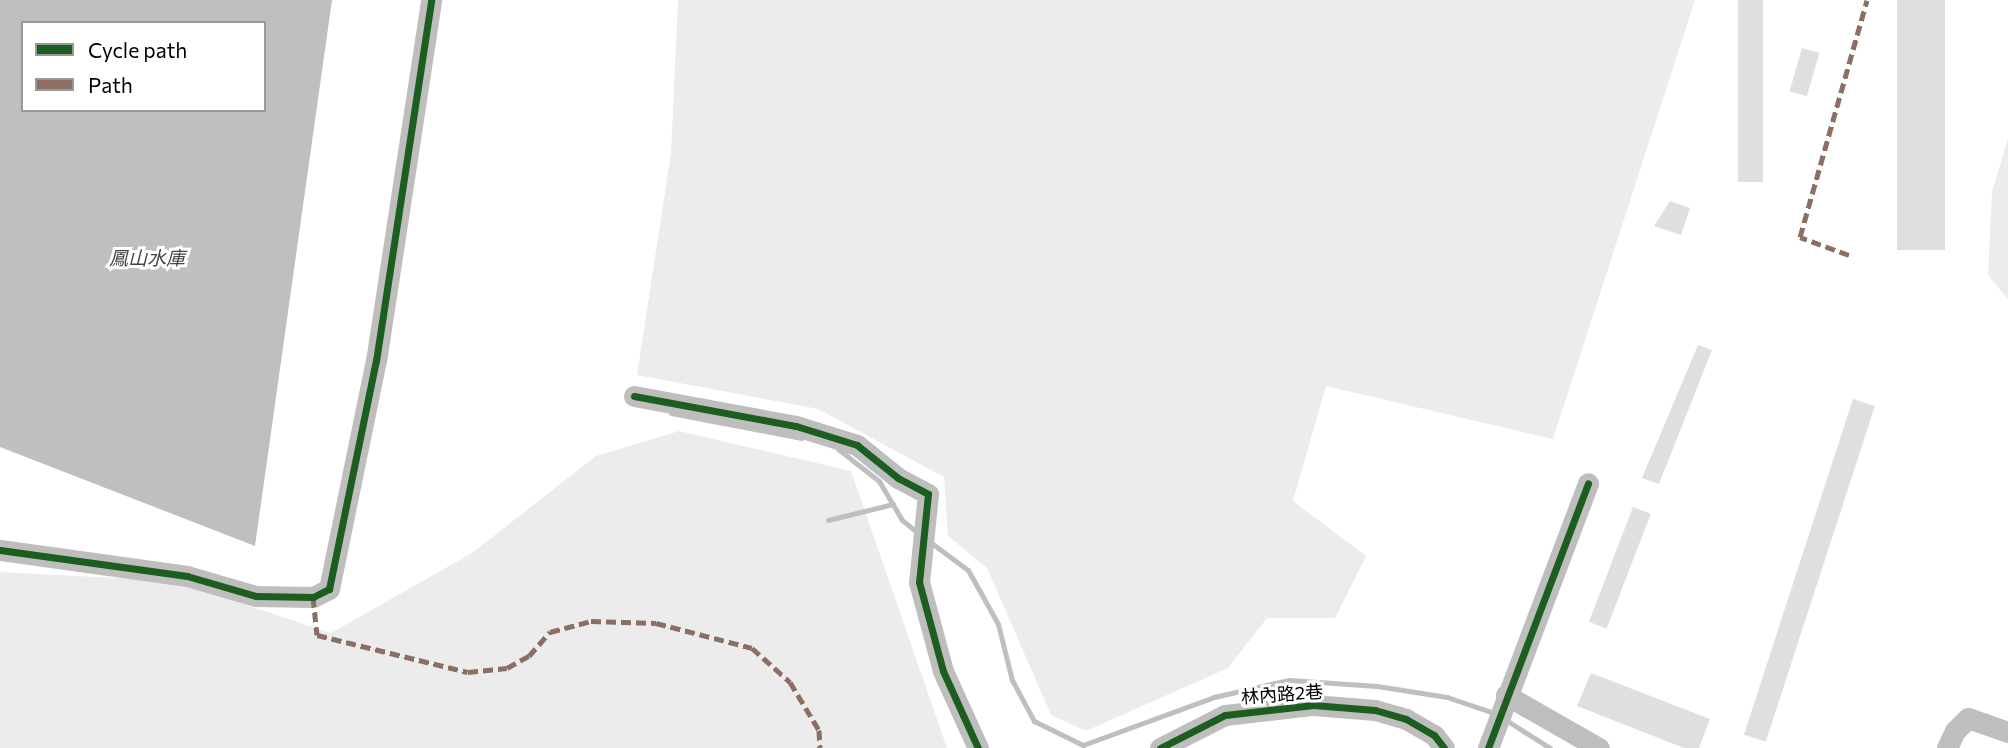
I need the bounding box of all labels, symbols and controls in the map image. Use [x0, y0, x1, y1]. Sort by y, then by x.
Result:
legend [21, 21, 266, 112]
text: Cycle path [88, 37, 187, 62]
text: Path [88, 72, 133, 97]
water label: 鳳山水庫 [109, 247, 185, 269]
street label: 林內路2巷 [1240, 680, 1324, 708]

